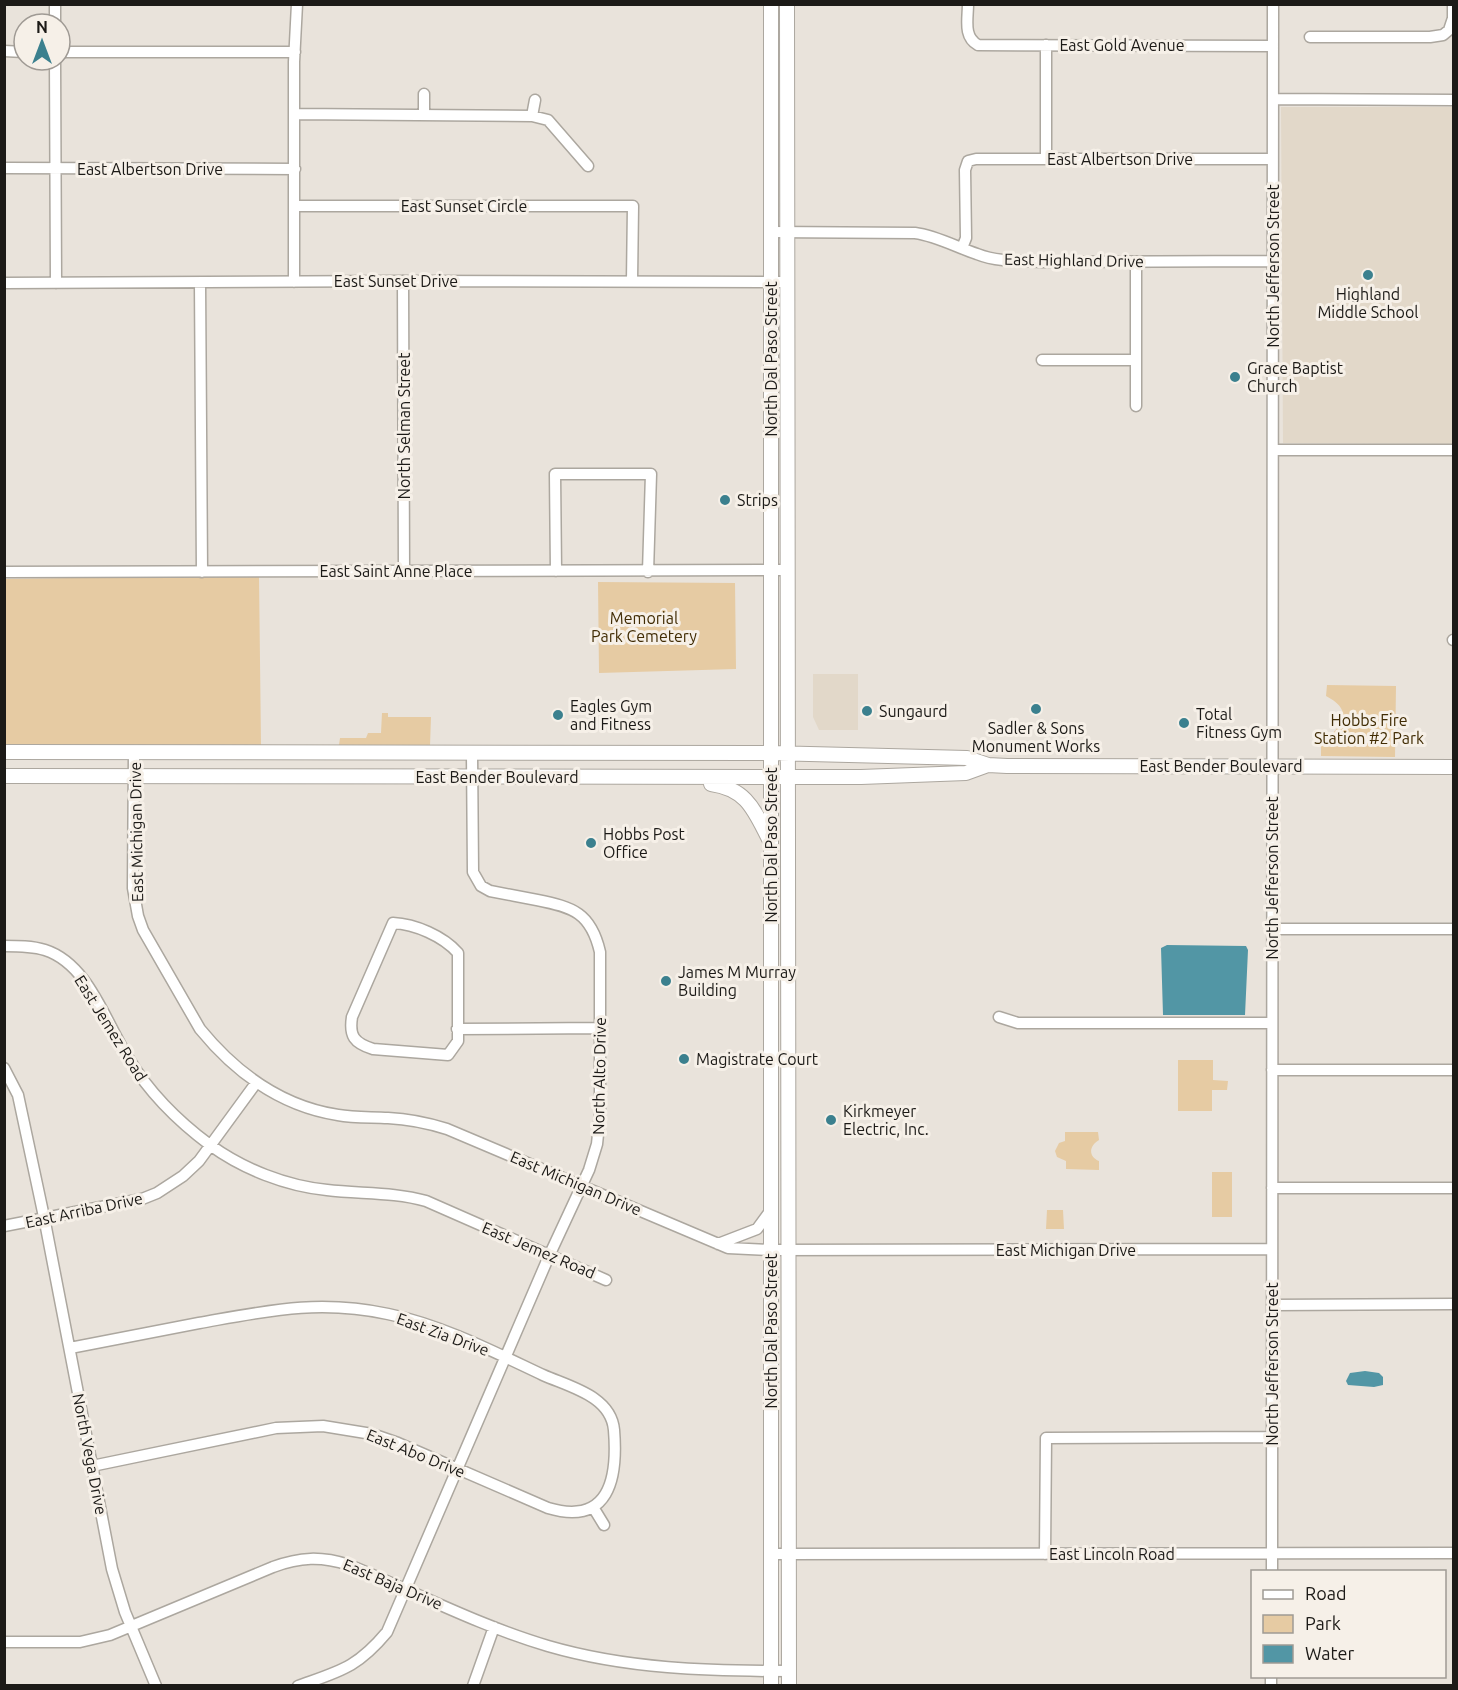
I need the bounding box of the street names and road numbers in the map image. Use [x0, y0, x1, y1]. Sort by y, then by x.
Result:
street label: East Gold Avenue [1059, 36, 1185, 54]
street label: East Albertson Drive [1047, 150, 1193, 168]
street label: East Albertson Drive [77, 160, 223, 178]
street label: North Jefferson Street [1264, 184, 1282, 348]
street label: East Sunset Circle [401, 197, 527, 215]
street label: East Highland Drive [1004, 250, 1144, 270]
street label: East Sunset Drive [334, 272, 458, 290]
street label: North Dal Paso Street [762, 280, 780, 437]
street label: North Selman Street [395, 352, 413, 499]
street label: East Saint Anne Place [319, 562, 473, 580]
street label: East Bender Boulevard [1139, 757, 1303, 775]
street label: East Michigan Drive [126, 762, 146, 902]
street label: North Dal Paso Street [762, 766, 780, 923]
street label: East Bender Boulevard [415, 768, 579, 786]
street label: North Jefferson Street [1263, 796, 1281, 960]
street label: East Jemez Road [71, 972, 151, 1084]
street label: North Alto Drive [589, 1017, 609, 1135]
street label: East Michigan Drive [508, 1147, 644, 1219]
street label: East Arriba Drive [24, 1189, 144, 1231]
street label: East Jemez Road [480, 1218, 598, 1282]
street label: East Michigan Drive [996, 1241, 1136, 1259]
street label: North Dal Paso Street [762, 1252, 780, 1409]
street label: North Jefferson Street [1263, 1282, 1281, 1446]
street label: East Zia Drive [394, 1309, 492, 1359]
street label: North Vega Drive [69, 1392, 111, 1516]
street label: East Abo Drive [364, 1425, 468, 1481]
street label: East Lincoln Road [1049, 1545, 1175, 1563]
street label: East Baja Drive [341, 1555, 445, 1613]

